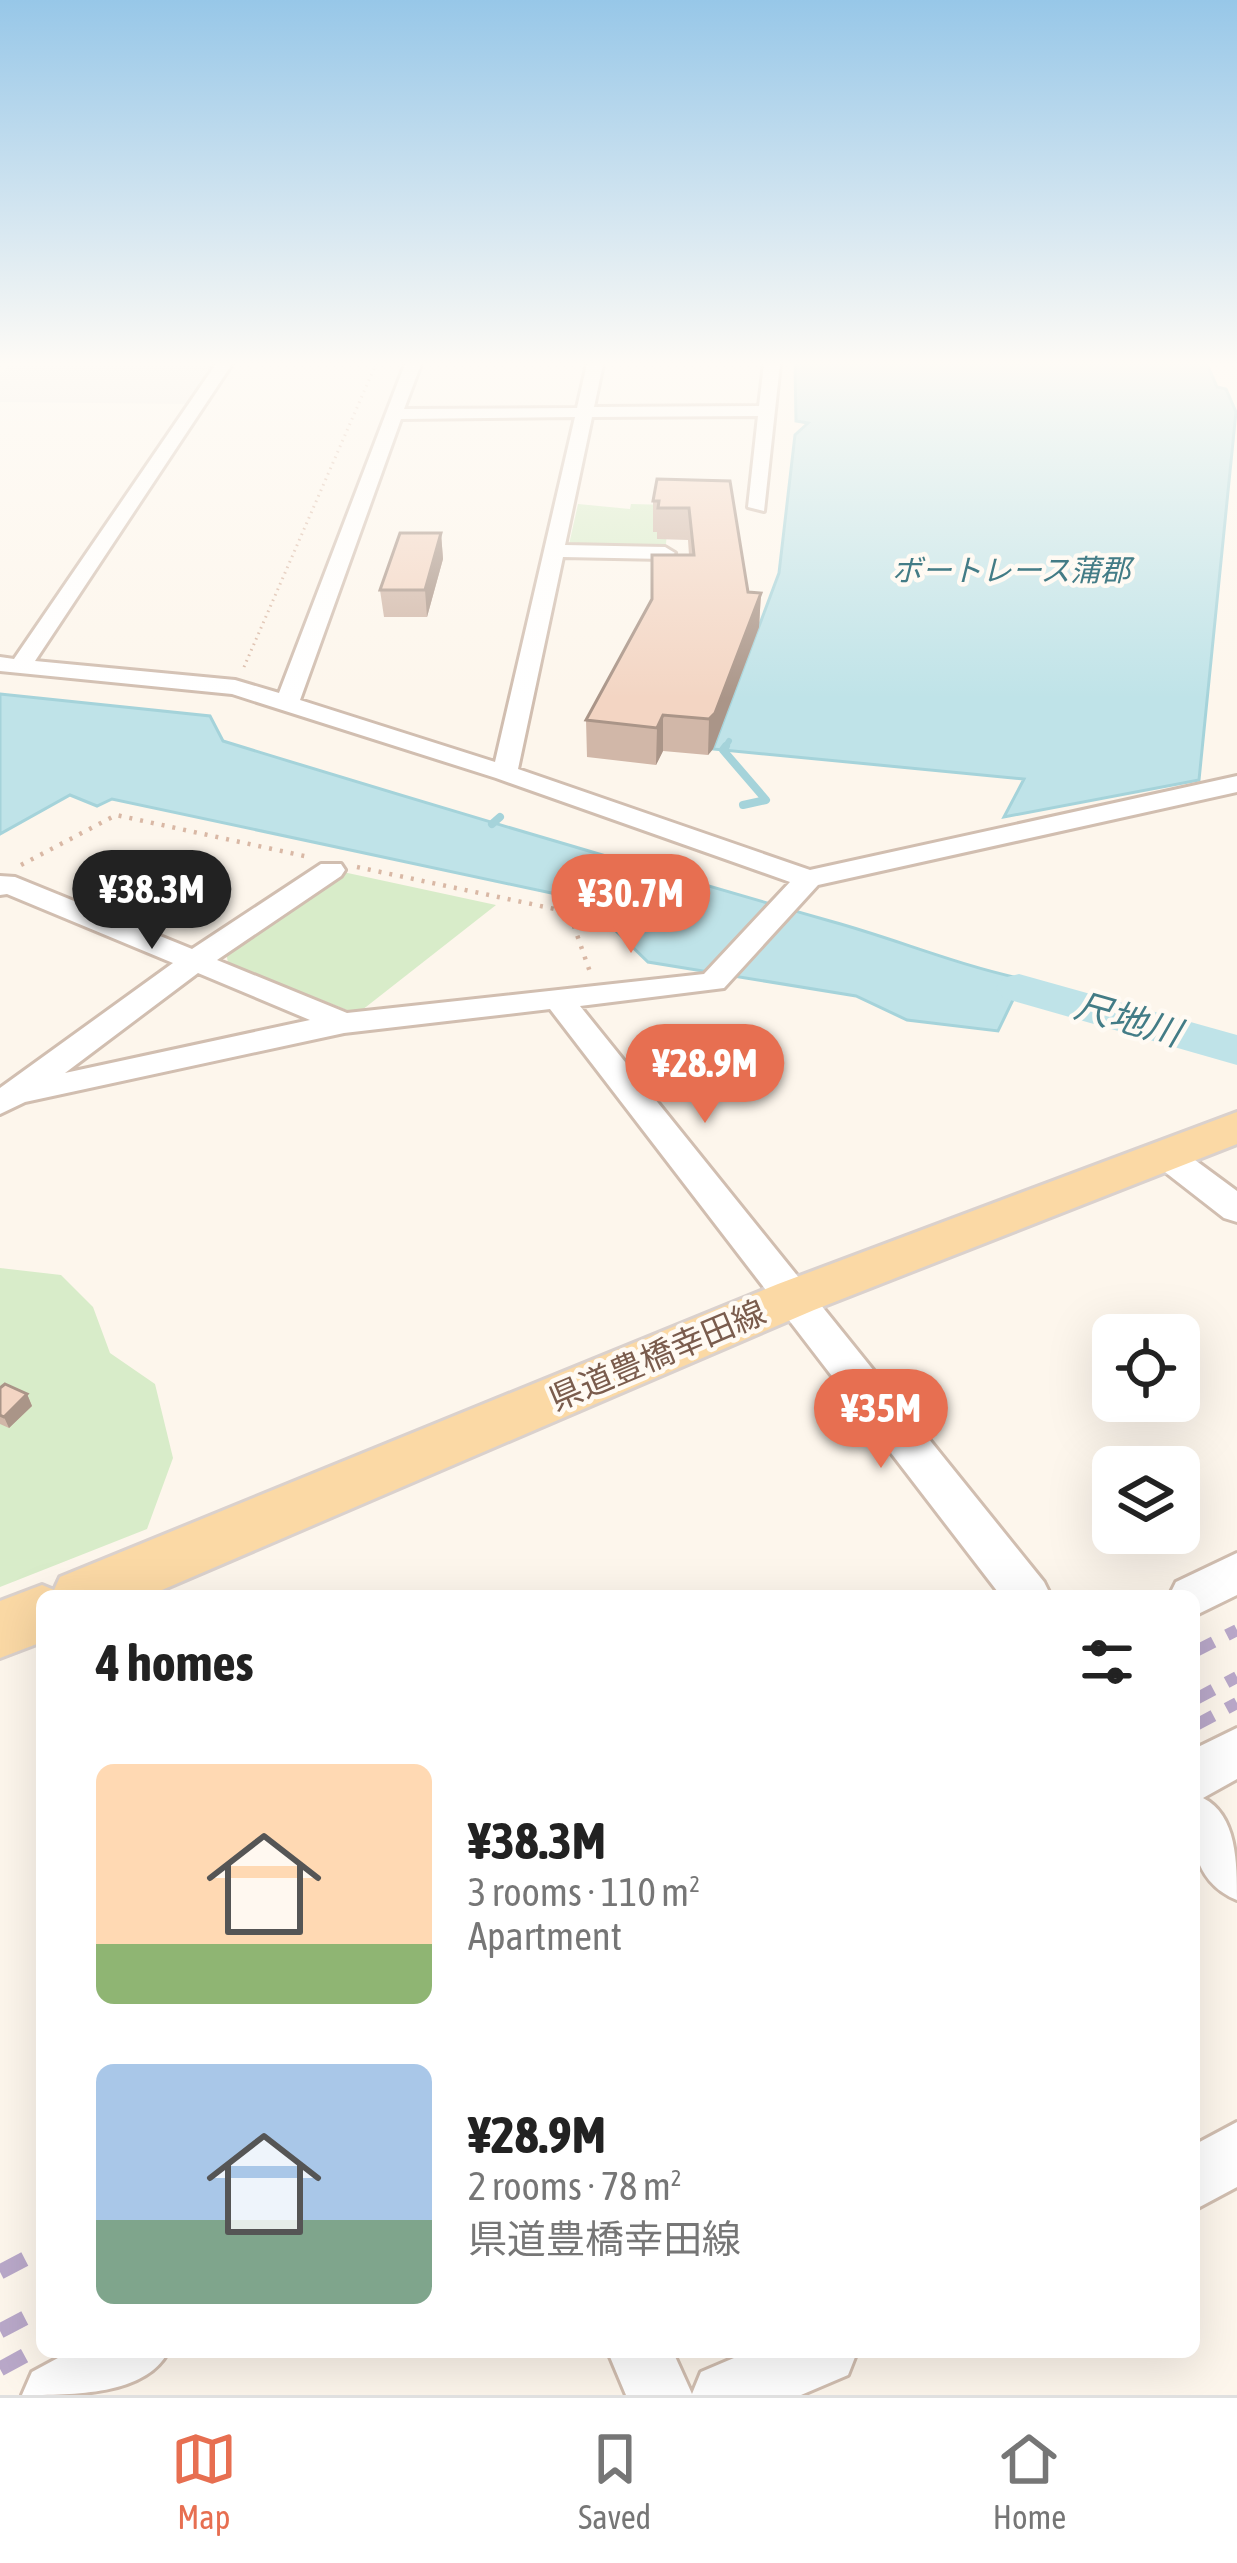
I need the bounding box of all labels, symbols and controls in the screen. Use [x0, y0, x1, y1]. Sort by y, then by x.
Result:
water label: ボートレース蒲郡 [892, 553, 1135, 587]
pin: ¥38.3M [54, 850, 250, 952]
pin: ¥30.7M [533, 854, 729, 956]
text: ¥38.3M [99, 867, 205, 911]
text: ¥30.7M [578, 871, 684, 915]
water label: 尺地川 [1070, 984, 1190, 1055]
pin: ¥28.9M [607, 1024, 803, 1126]
text: ¥28.9M [652, 1041, 758, 1085]
street label: 県道豊橋幸田線 [543, 1292, 771, 1418]
map controls [1092, 1314, 1200, 1554]
button: locate [1092, 1314, 1200, 1422]
pin: ¥35M [810, 1369, 952, 1471]
text: ¥35M [841, 1386, 921, 1430]
button: layers [1092, 1446, 1200, 1554]
icon: filters [1074, 1629, 1140, 1695]
text: 4 homes [96, 1633, 254, 1692]
text: ¥38.3M [468, 1811, 606, 1870]
icon: home [192, 1812, 336, 1956]
text: 3 rooms · 110 m² [468, 1870, 700, 1914]
text: Apartment [468, 1914, 622, 1958]
text: ¥28.9M [468, 2105, 606, 2164]
icon: home [192, 2112, 336, 2256]
text: 2 rooms · 78 m² [468, 2164, 682, 2208]
text: 県道豊橋幸田線 [468, 2217, 741, 2261]
tab: Map [171, 2426, 237, 2536]
tab: Saved [578, 2426, 651, 2536]
tab: Home [993, 2426, 1066, 2536]

